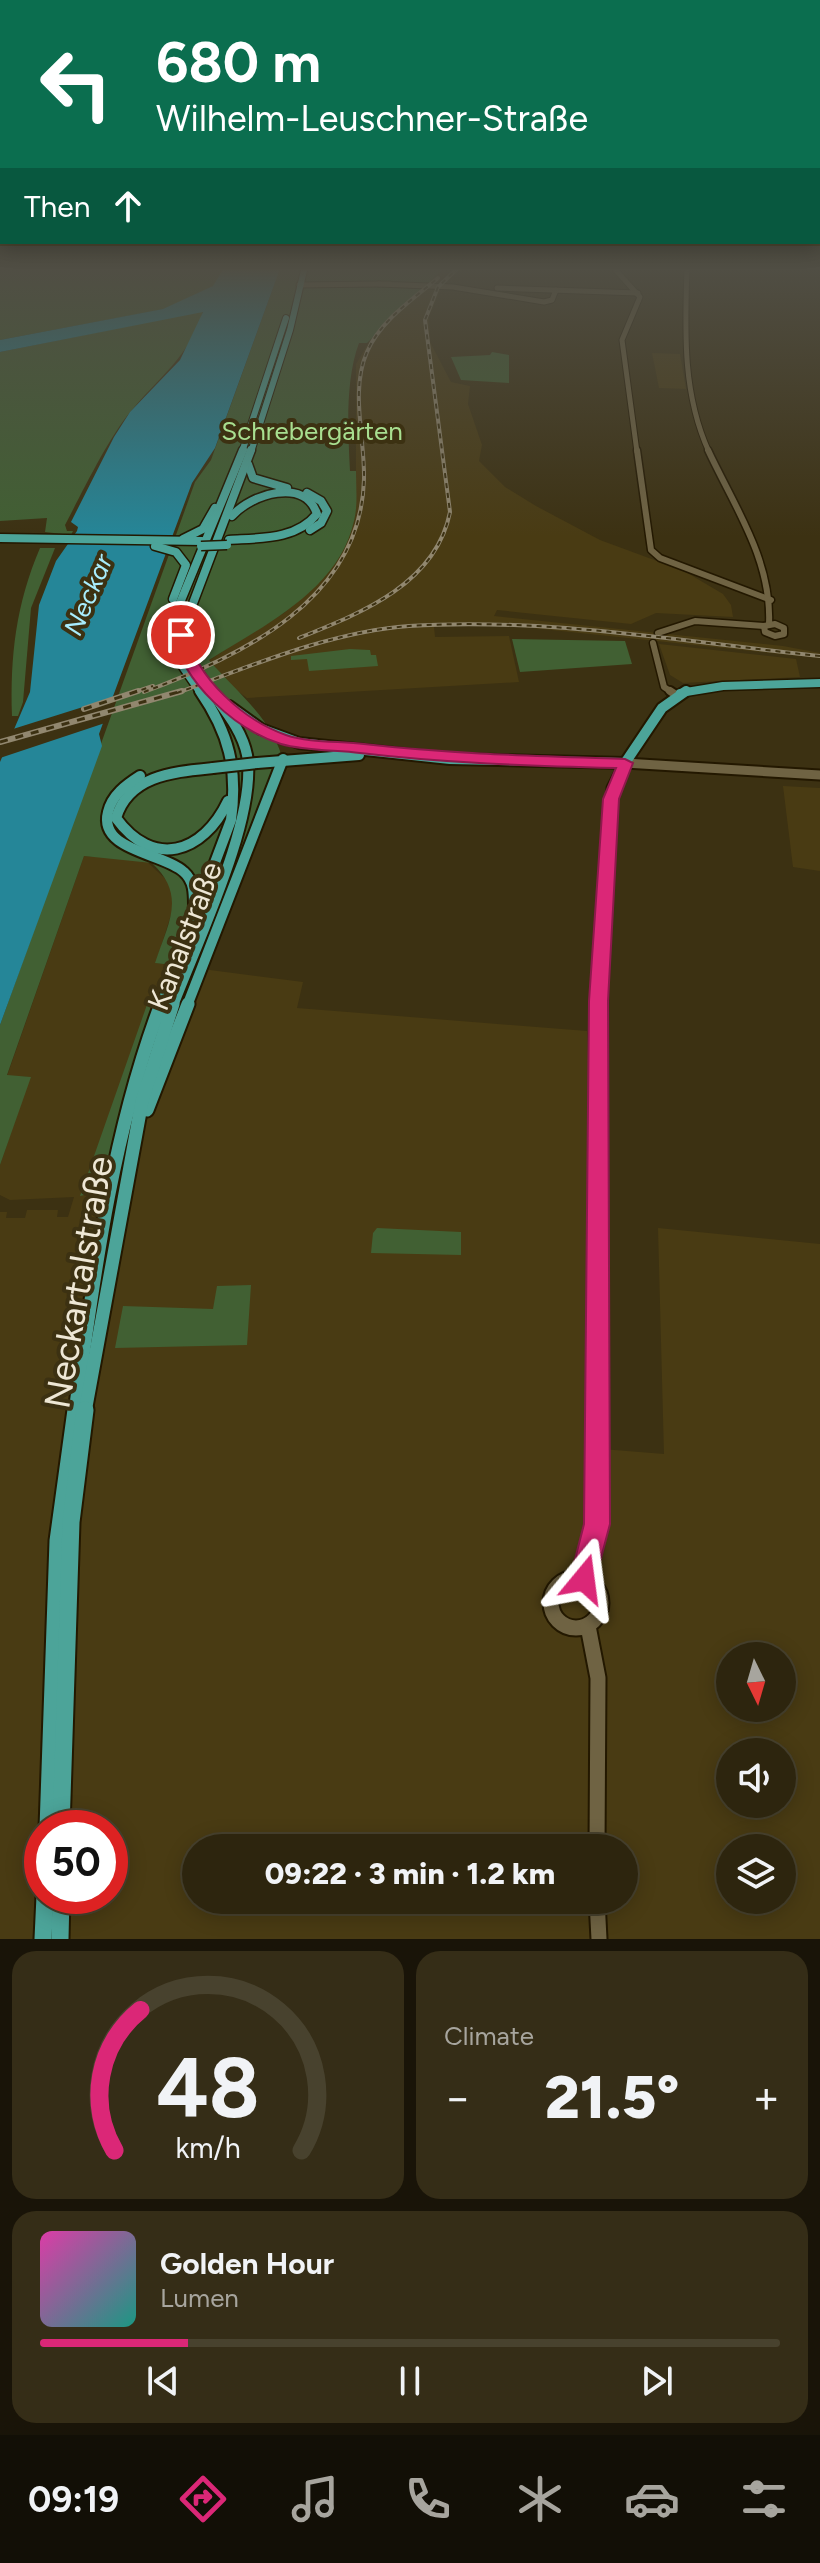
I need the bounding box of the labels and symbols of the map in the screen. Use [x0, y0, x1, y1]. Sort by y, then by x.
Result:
park label: Schrebergärten [221, 415, 403, 447]
water label: Neckar [57, 549, 120, 640]
pin [147, 601, 215, 669]
street label: Kanalstraße [139, 856, 230, 1015]
street label: Neckartalstraße [35, 1153, 122, 1412]
position arrow [542, 1537, 626, 1621]
north arrow [716, 1642, 796, 1722]
speed limit sign: 50 [24, 1810, 128, 1914]

